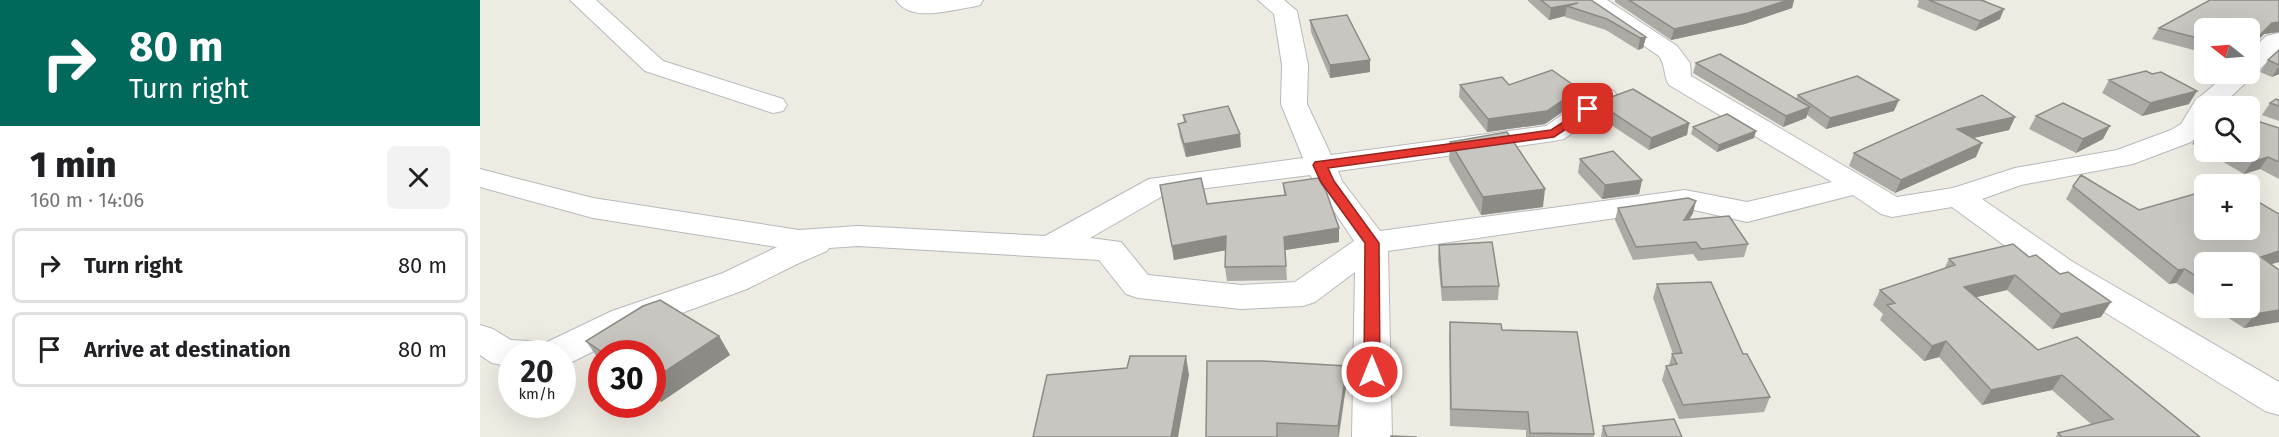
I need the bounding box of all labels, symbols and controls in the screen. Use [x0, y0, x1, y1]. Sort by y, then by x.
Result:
north arrow [2194, 18, 2260, 84]
map controls [2194, 18, 2260, 318]
text: 80 m [129, 22, 223, 72]
icon: right [30, 24, 108, 102]
text: Turn right [129, 73, 249, 105]
pin [1562, 83, 1613, 134]
icon: arrive [1571, 92, 1604, 125]
button: search [2194, 96, 2260, 162]
text: 1 min [30, 143, 116, 187]
button: close [387, 146, 450, 209]
button: + [2194, 174, 2260, 240]
text: 160 m · 14:06 [30, 188, 144, 212]
icon: right [33, 249, 66, 282]
text: Turn right [84, 252, 183, 279]
text: 80 m [398, 252, 447, 279]
button: − [2194, 252, 2260, 318]
icon: arrive [33, 333, 66, 366]
text: Arrive at destination [84, 336, 291, 363]
text: 80 m [398, 336, 447, 363]
speed limit sign: 30 [588, 340, 666, 418]
position arrow [1340, 340, 1404, 404]
text: 20 [520, 354, 554, 390]
text: km/h [518, 385, 556, 403]

